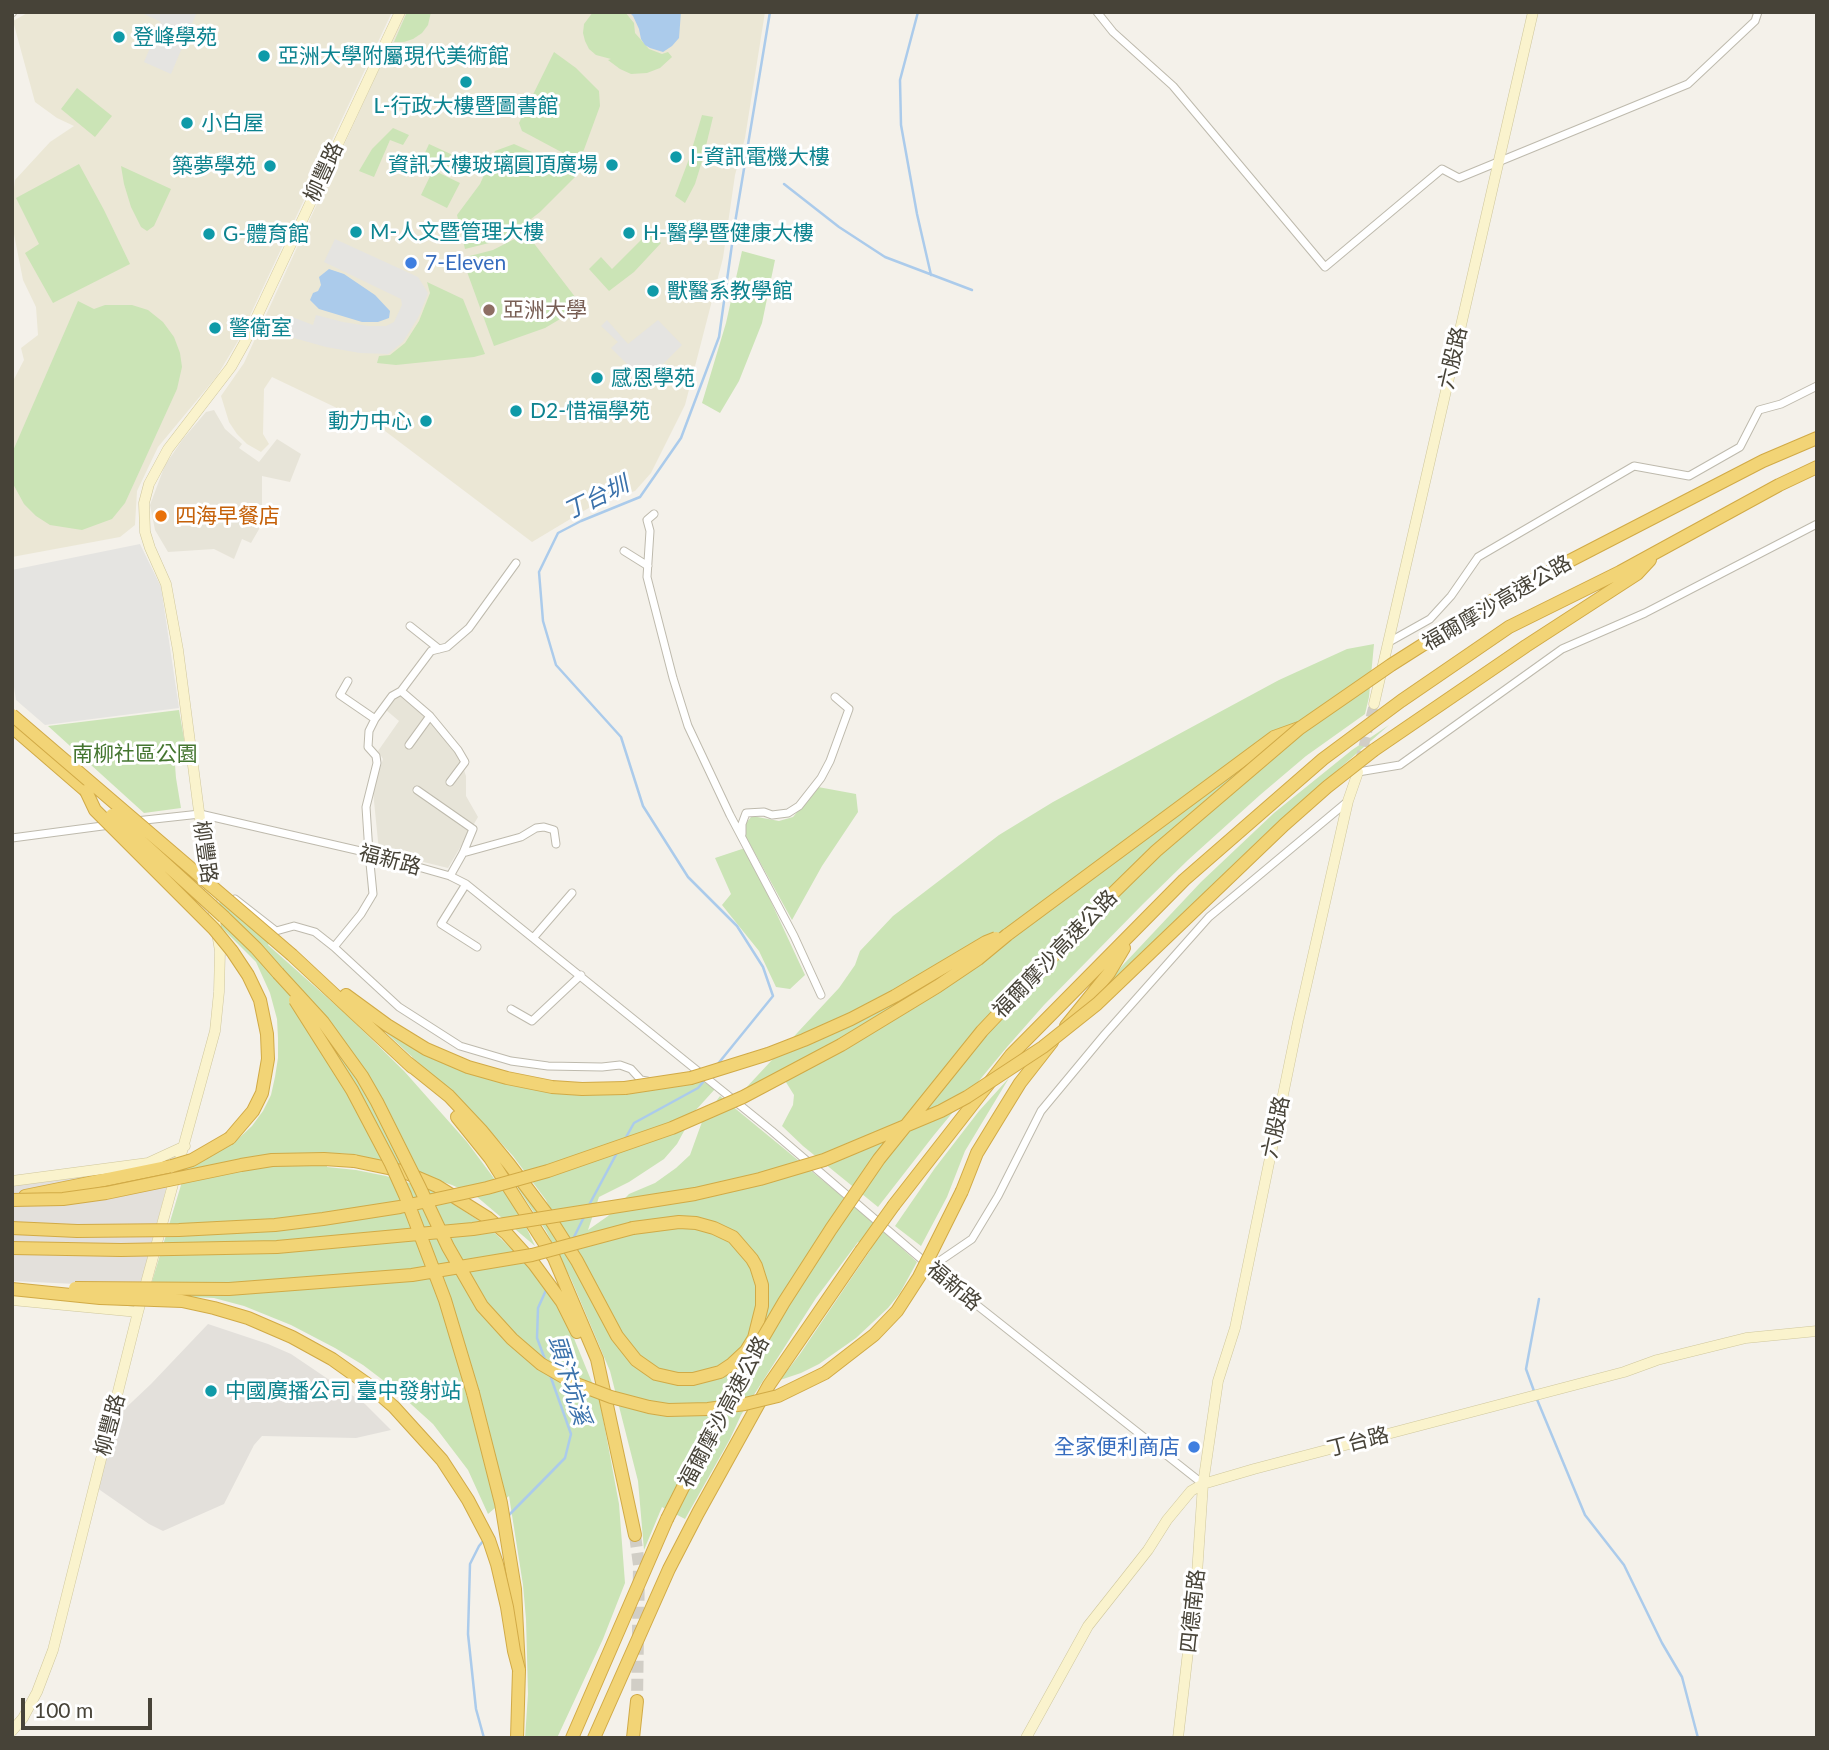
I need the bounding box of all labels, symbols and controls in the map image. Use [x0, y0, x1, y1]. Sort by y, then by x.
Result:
place label: 登峰學苑 [133, 24, 217, 50]
marker: 登峰學苑 [111, 29, 127, 45]
place label: 亞洲大學附屬現代美術館 [278, 43, 509, 69]
marker: 亞洲大學附屬現代美術館 [256, 48, 272, 64]
marker: L-行政大樓暨圖書館 [458, 74, 474, 90]
place label: L-行政大樓暨圖書館 [373, 93, 559, 119]
place label: 小白屋 [201, 110, 264, 136]
marker: 小白屋 [179, 115, 195, 131]
street label: 柳豐路 [299, 138, 349, 206]
place label: I-資訊電機大樓 [690, 144, 830, 170]
marker: I-資訊電機大樓 [668, 149, 684, 165]
place label: 資訊大樓玻璃圓頂廣場 [388, 152, 598, 178]
place label: 築夢學苑 [172, 153, 256, 179]
marker: 資訊大樓玻璃圓頂廣場 [604, 157, 620, 173]
marker: 築夢學苑 [262, 158, 278, 174]
place label: M-人文暨管理大樓 [370, 219, 544, 245]
place label: H-醫學暨健康大樓 [643, 220, 814, 246]
place label: G-體育館 [223, 221, 309, 247]
marker: M-人文暨管理大樓 [348, 224, 364, 240]
marker: H-醫學暨健康大樓 [621, 225, 637, 241]
marker: G-體育館 [201, 226, 217, 242]
place label: 7-Eleven [425, 250, 506, 276]
marker: 7-Eleven [403, 255, 419, 271]
place label: 獸醫系教學館 [667, 278, 793, 304]
marker: 獸醫系教學館 [645, 283, 661, 299]
place label: 亞洲大學 [503, 297, 587, 323]
marker: 亞洲大學 [481, 302, 497, 318]
place label: 警衛室 [229, 315, 292, 341]
marker: 警衛室 [207, 320, 223, 336]
street label: 六股路 [1434, 324, 1472, 392]
place label: 感恩學苑 [611, 365, 695, 391]
marker: 感恩學苑 [589, 370, 605, 386]
place label: D2-惜福學苑 [530, 398, 650, 424]
marker: D2-惜福學苑 [508, 403, 524, 419]
place label: 動力中心 [328, 408, 412, 434]
marker: 動力中心 [418, 413, 434, 429]
water label: 丁台圳 [559, 470, 633, 526]
place label: 四海早餐店 [175, 503, 280, 529]
marker: 四海早餐店 [153, 508, 169, 524]
street label: 福爾摩沙高速公路 [1418, 550, 1576, 656]
park label: 南柳社區公園 [72, 741, 198, 767]
street label: 柳豐路 [188, 819, 222, 885]
street label: 福新路 [356, 840, 424, 880]
street label: 福爾摩沙高速公路 [988, 885, 1122, 1023]
street label: 六股路 [1257, 1094, 1295, 1160]
street label: 福新路 [922, 1256, 986, 1316]
water label: 頭汴坑溪 [542, 1332, 596, 1428]
street label: 福爾摩沙高速公路 [673, 1332, 775, 1492]
place label: 中國廣播公司 臺中發射站 [225, 1378, 461, 1404]
marker: 中國廣播公司 臺中發射站 [203, 1383, 219, 1399]
street label: 柳豐路 [90, 1391, 130, 1459]
street label: 丁台路 [1324, 1422, 1392, 1462]
place label: 全家便利商店 [1054, 1434, 1180, 1460]
marker: 全家便利商店 [1186, 1439, 1202, 1455]
street label: 四德南路 [1176, 1568, 1210, 1654]
scale bar [24, 1684, 156, 1728]
text: 100 m [34, 1697, 93, 1722]

